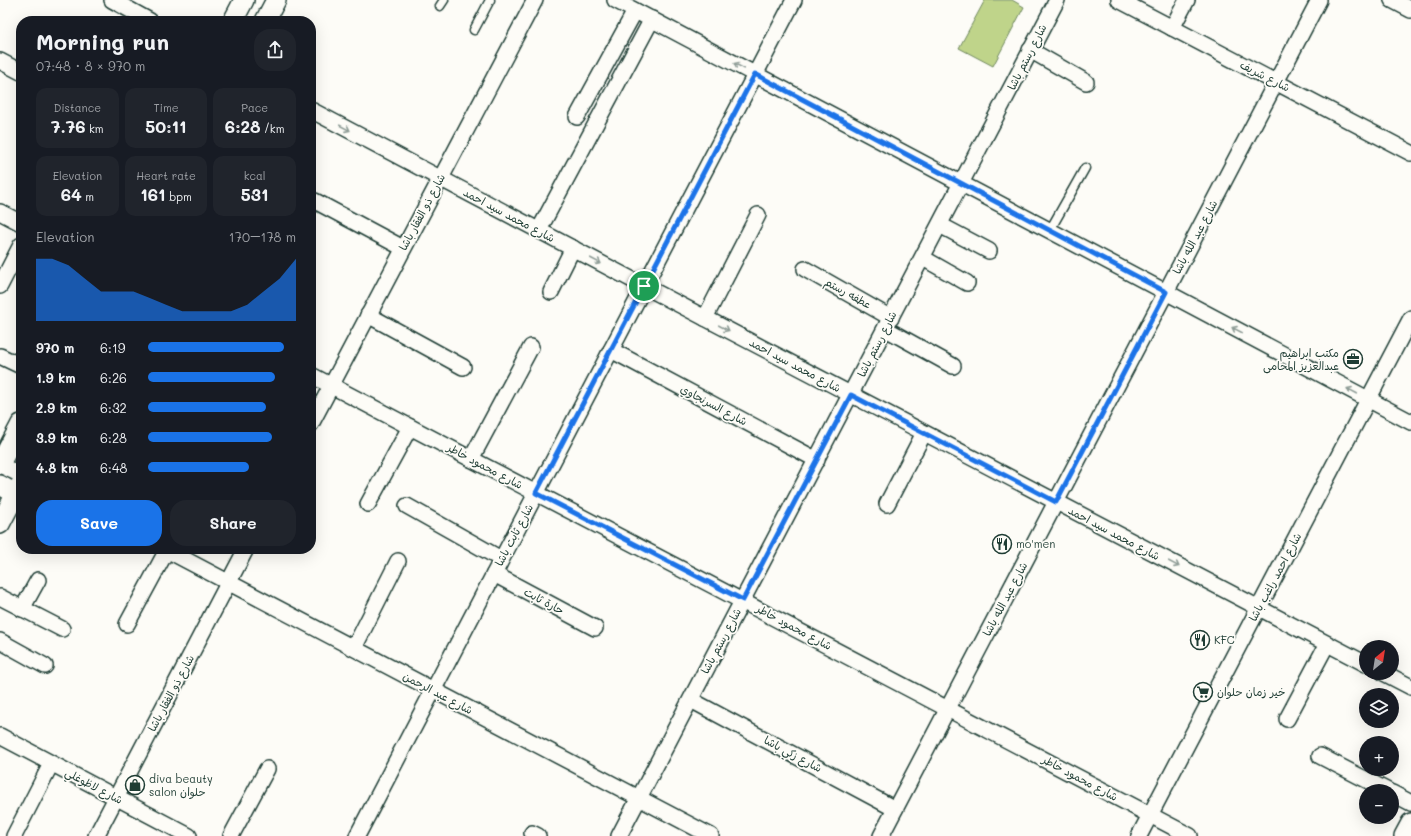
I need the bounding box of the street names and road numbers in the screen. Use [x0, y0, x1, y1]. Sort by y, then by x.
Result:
street label: شارع رستم باشا [1003, 21, 1051, 93]
street label: شارع شريف [1237, 57, 1293, 96]
street label: شارع ذو الفقار باشا [395, 171, 450, 254]
street label: شارع محمد سيد احمد [460, 184, 558, 247]
street label: شارع عبد الله باشا [1169, 197, 1222, 277]
street label: عطفه رستم [821, 274, 874, 313]
street label: شارع رستم باشا [853, 308, 901, 380]
street label: شارع محمد سيد احمد [746, 334, 844, 397]
street label: شارع السرنجاوي [677, 381, 750, 430]
street label: شارع محمود خاطر [443, 439, 526, 494]
street label: شارع ثابت باشا [491, 501, 538, 569]
street label: شارع محمد سيد احمد [1065, 502, 1163, 565]
street label: شارع احمد راغب باشا [1245, 530, 1306, 625]
street label: شارع عبد الله باشا [979, 559, 1032, 639]
street label: حارة ثابت [521, 584, 567, 618]
street label: شارع محمود خاطر [752, 600, 835, 655]
street label: شارع رستم باشا [697, 605, 746, 677]
street label: شارع ذو الفقار باشا [144, 652, 199, 735]
street label: شارع عبد الرحمن [400, 668, 476, 719]
street label: شارع زكي باشا [760, 732, 825, 779]
street label: شارع محمود خاطر [1038, 751, 1121, 806]
street label: شارع لاظوغلي [61, 764, 126, 811]

